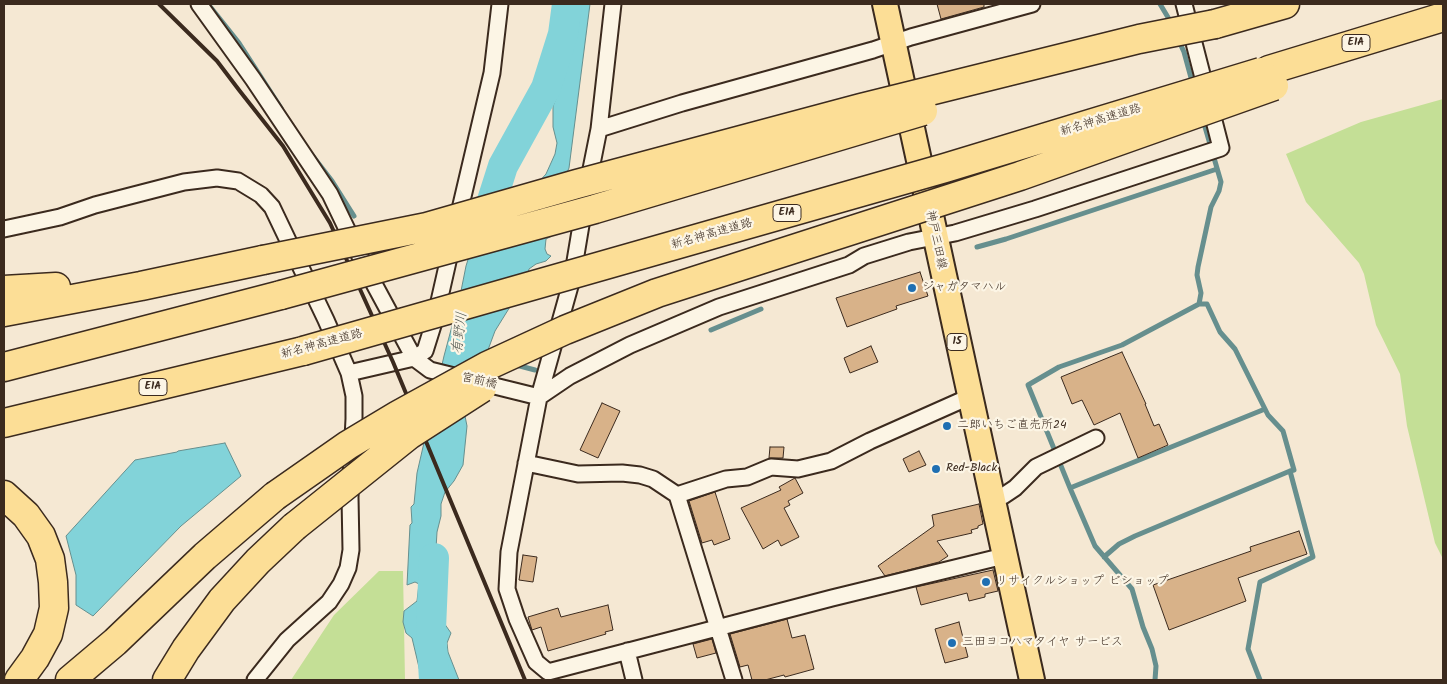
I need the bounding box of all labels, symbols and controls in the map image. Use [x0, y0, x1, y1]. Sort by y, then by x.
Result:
road number: E1A [1342, 34, 1370, 52]
street label: 新名神高速道路 [1059, 102, 1143, 140]
road number: E1A [773, 204, 801, 222]
street label: 神戸三田線 [922, 209, 948, 271]
street label: 新名神高速道路 [670, 217, 754, 253]
place label: ジャガタマハル [922, 281, 1006, 295]
marker: ジャガタマハル [906, 282, 918, 294]
water label: 有野川 [450, 311, 472, 355]
street label: 新名神高速道路 [280, 327, 364, 363]
road number: 15 [947, 334, 967, 351]
street label: 宮前橋 [460, 371, 498, 393]
road number: E1A [139, 378, 167, 396]
place label: 二郎いちご直売所24 [957, 419, 1067, 433]
marker: 二郎いちご直売所24 [941, 420, 953, 432]
place label: Red-Black [946, 462, 997, 476]
marker: Red-Black [930, 463, 942, 475]
place label: リサイクルショップ ビショップ [996, 575, 1169, 589]
marker: リサイクルショップ ビショップ [980, 576, 992, 588]
place label: 三田ヨコハマタイヤ サービス [962, 636, 1123, 650]
marker: 三田ヨコハマタイヤ サービス [946, 637, 958, 649]

